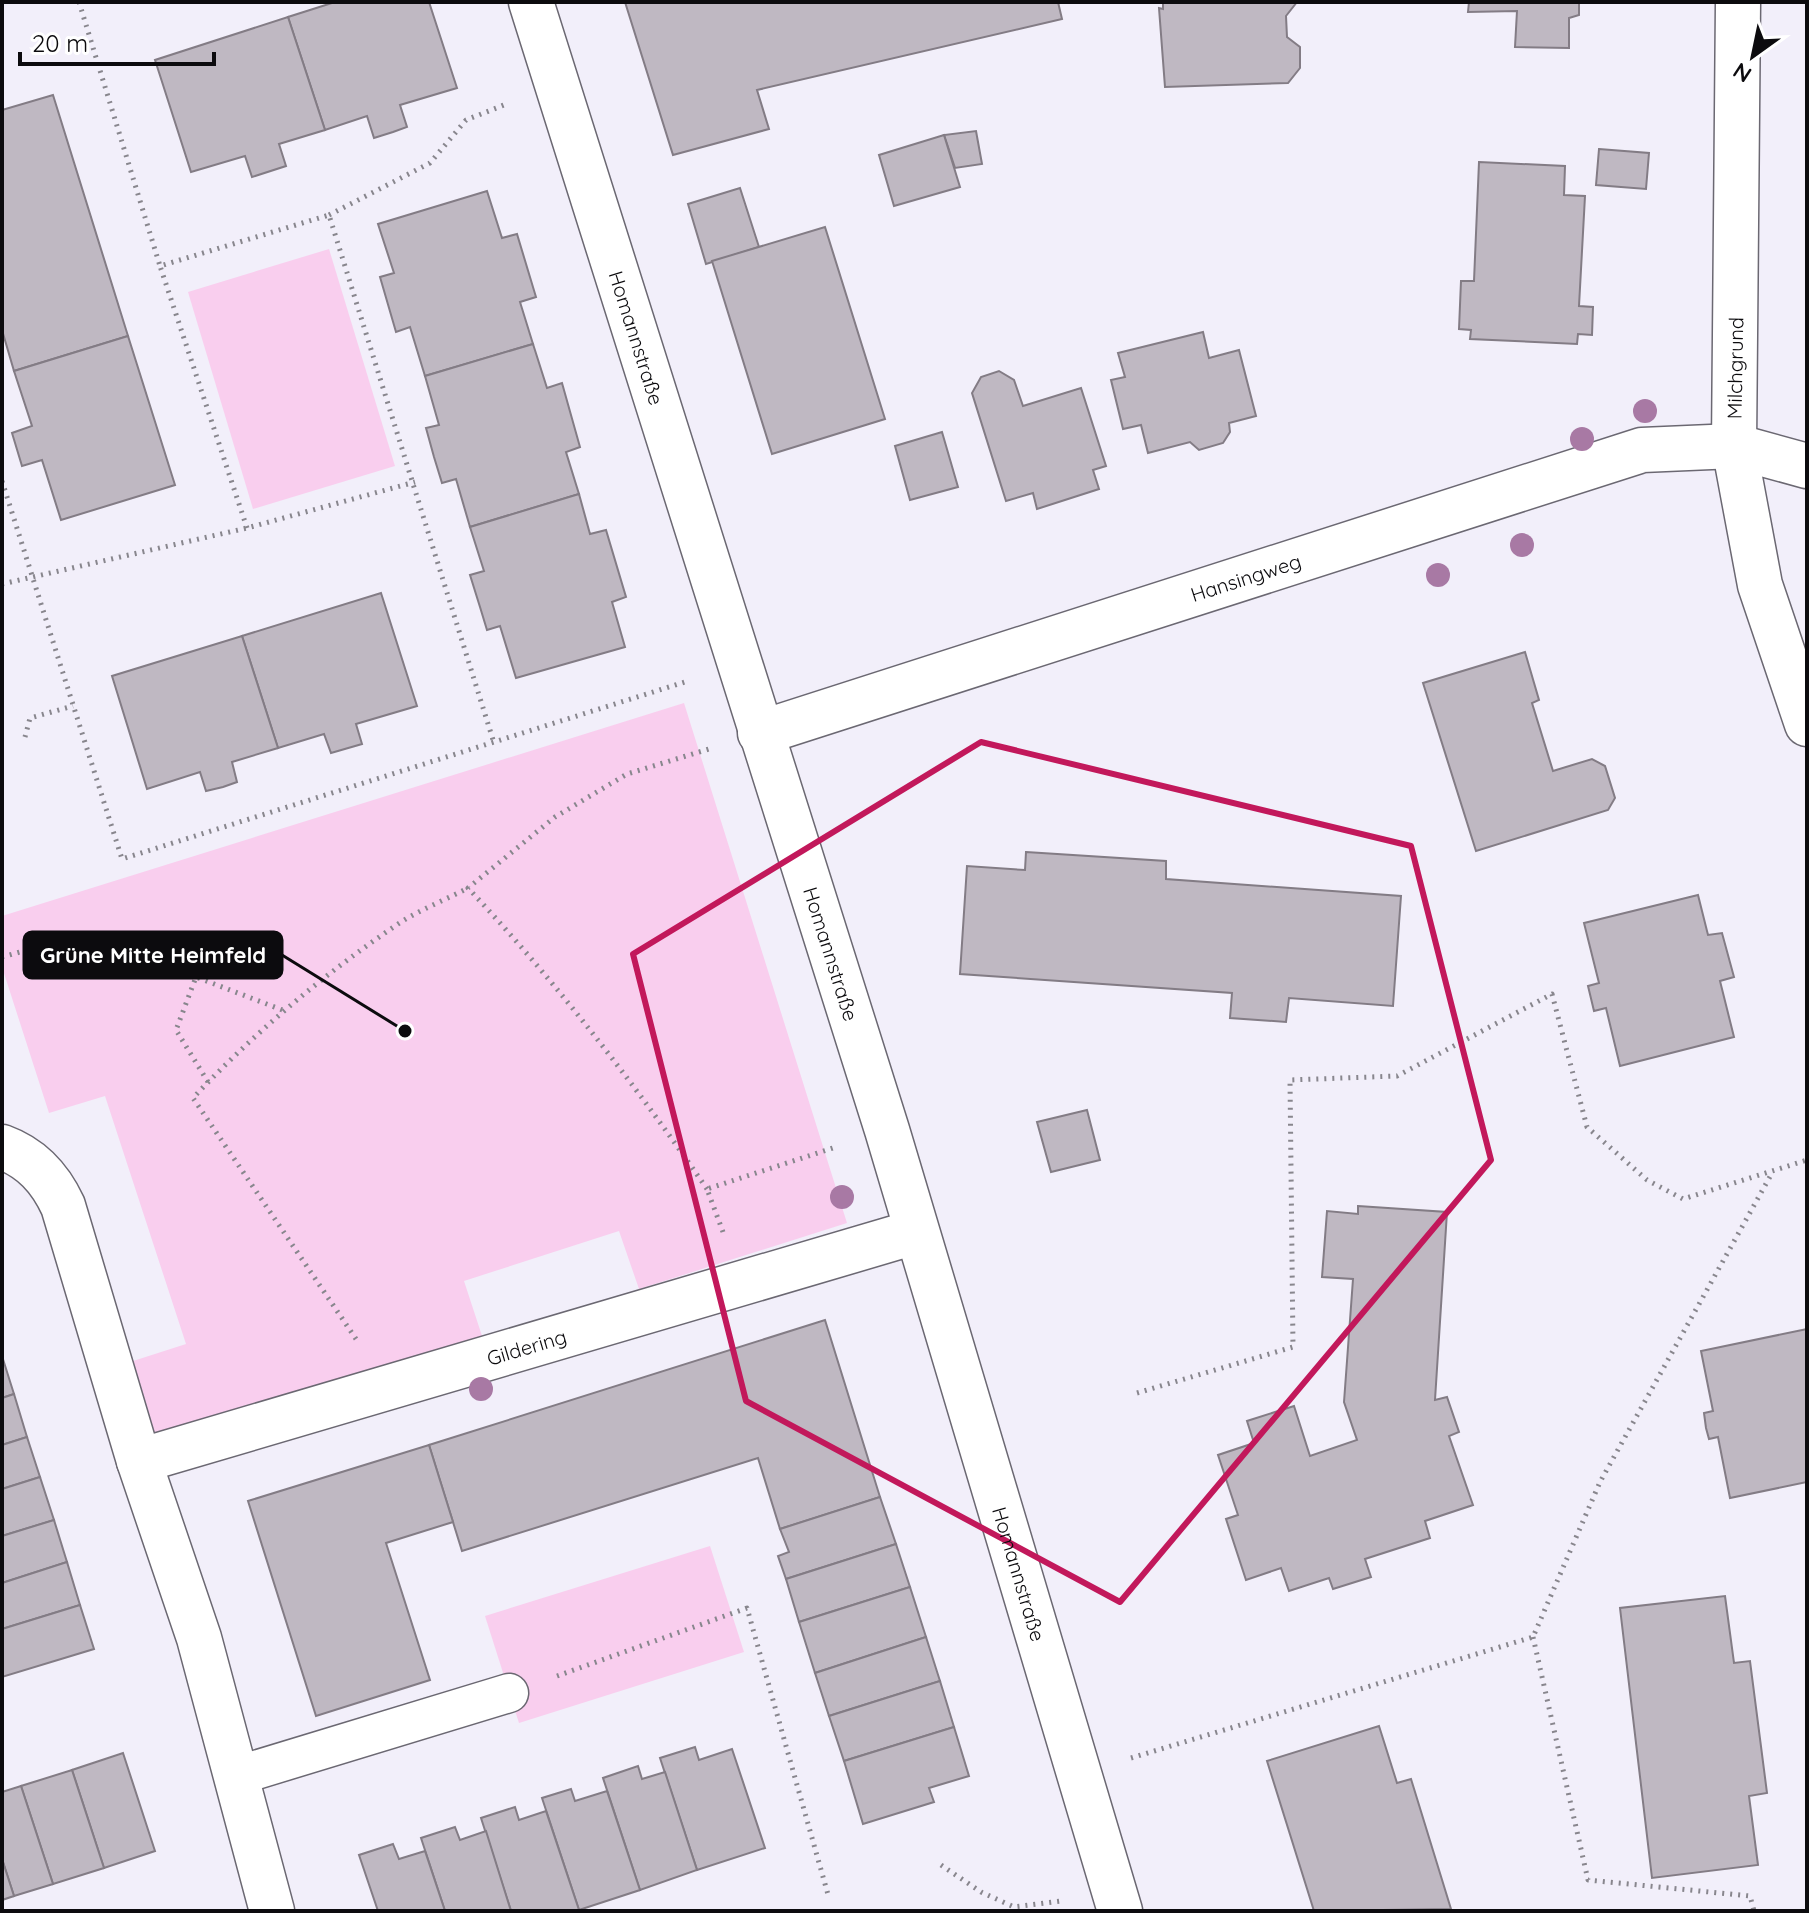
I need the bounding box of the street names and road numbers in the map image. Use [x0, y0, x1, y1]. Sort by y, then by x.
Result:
street label: Homannstraße [604, 268, 670, 408]
street label: Milchgrund [1722, 317, 1748, 419]
street label: Hansingweg [1187, 548, 1304, 607]
street label: Homannstraße [798, 884, 864, 1024]
street label: Gildering [484, 1323, 569, 1370]
street label: Homannstraße [988, 1504, 1051, 1644]

